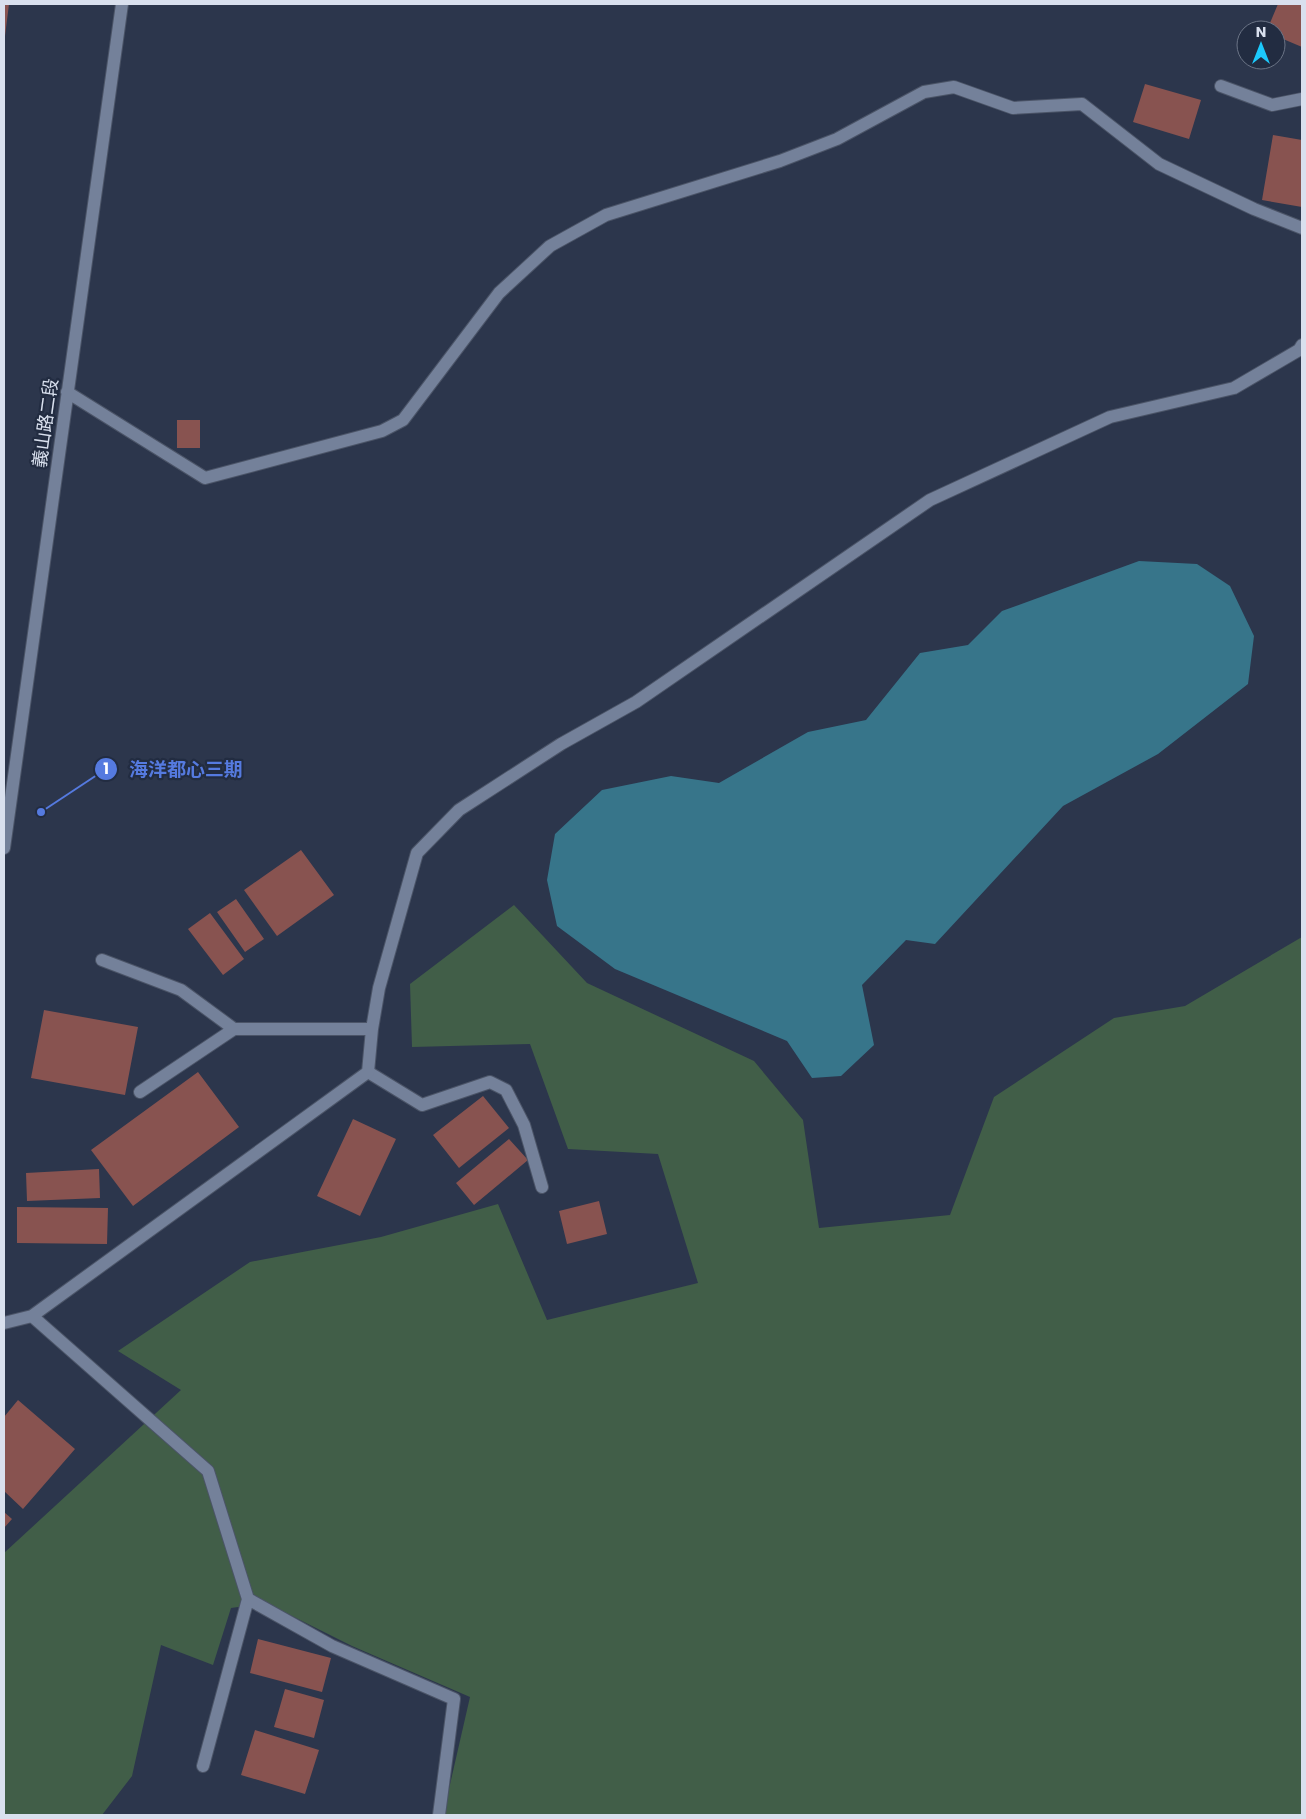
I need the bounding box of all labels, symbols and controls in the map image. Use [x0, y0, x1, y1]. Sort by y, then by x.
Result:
north arrow [1236, 20, 1286, 70]
text: N [1256, 22, 1266, 42]
street label: 義山路二段 [26, 377, 64, 469]
callout: 海洋都心三期 [94, 752, 253, 786]
text: 海洋都心三期 [129, 756, 243, 783]
text: 1 [103, 758, 109, 779]

